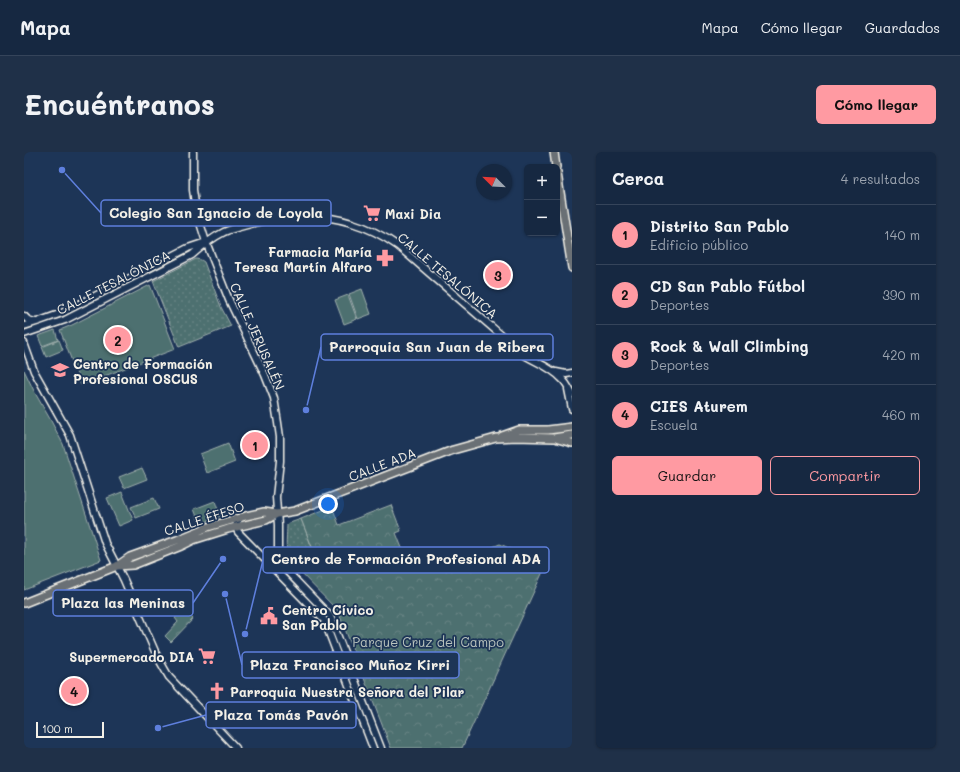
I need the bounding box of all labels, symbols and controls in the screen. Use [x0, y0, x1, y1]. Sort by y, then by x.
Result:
text: Mapa [20, 15, 71, 40]
text: Mapa [702, 18, 739, 37]
text: Cómo llegar [761, 18, 843, 37]
text: Guardados [865, 18, 940, 37]
button: Cómo llegar [816, 85, 936, 124]
text: Encuéntranos [24, 86, 215, 122]
north arrow [476, 164, 512, 200]
map controls [524, 164, 560, 236]
button: + [524, 164, 560, 200]
text: Cerca [612, 167, 664, 189]
text: 4 resultados [841, 170, 920, 187]
callout: Colegio San Ignacio de Loyola [101, 200, 331, 226]
button: − [524, 200, 560, 236]
text: Colegio San Ignacio de Loyola [109, 203, 323, 222]
supermarket icon: Maxi Dia [362, 203, 382, 223]
place label: Maxi Dia [385, 205, 441, 222]
text: Distrito San Pablo [650, 216, 789, 236]
text: 1 [622, 226, 628, 243]
text: 140 m [884, 226, 920, 243]
street label: CALLE TESALÓNICA [395, 228, 501, 322]
text: Edificio público [650, 236, 748, 253]
place label: Farmacia María Teresa Martín Alfaro [234, 243, 372, 275]
street label: CALLE TESALÓNICA [53, 246, 173, 318]
pharmacy icon: Farmacia María Teresa Martín Alfaro [375, 248, 395, 268]
pin: 3 [485, 260, 511, 290]
text: CD San Pablo Fútbol [650, 276, 805, 296]
street label: CALLE JERUSALÉN [227, 280, 289, 392]
text: 2 [621, 286, 629, 303]
text: 390 m [882, 286, 920, 303]
text: Deportes [650, 296, 709, 313]
pin: 2 [105, 325, 131, 355]
callout: Parroquia San Juan de Ribera [321, 334, 553, 360]
text: Rock & Wall Climbing [650, 336, 808, 356]
text: Parroquia San Juan de Ribera [329, 337, 545, 356]
text: 3 [621, 346, 629, 363]
text: 420 m [883, 346, 920, 363]
place label: Centro de Formación Profesional OSCUS [73, 355, 212, 387]
text: Deportes [650, 356, 709, 373]
school or university icon: Centro de Formación Profesional OSCUS [50, 360, 70, 380]
text: CIES Aturem [650, 396, 748, 416]
text: 4 [621, 406, 629, 423]
text: 460 m [882, 406, 920, 423]
text: Escuela [650, 416, 698, 433]
pin: 1 [242, 430, 268, 460]
street label: CALLE ADA [346, 443, 418, 485]
button: Guardar [612, 456, 762, 495]
button: Compartir [770, 456, 920, 495]
your location [318, 494, 338, 514]
street label: CALLE ÉFESO [162, 497, 246, 539]
callout: Centro de Formación Profesional ADA [263, 547, 549, 573]
text: Centro de Formación Profesional ADA [271, 549, 541, 568]
callout: Plaza las Meninas [53, 590, 193, 616]
text: Plaza las Meninas [61, 593, 185, 612]
place label: Centro Cívico San Pablo [282, 601, 373, 633]
public building icon: Centro Cívico San Pablo [259, 606, 279, 626]
park label: Parque Cruz del Campo [352, 633, 504, 650]
supermarket icon: Supermercado DIA [197, 646, 217, 666]
place label: Supermercado DIA [69, 648, 194, 665]
callout: Plaza Francisco Muñoz Kirri [242, 652, 459, 678]
text: Plaza Francisco Muñoz Kirri [250, 655, 450, 674]
pin: 4 [61, 676, 87, 706]
church icon: Parroquia Nuestra Señora del Pilar [207, 681, 227, 701]
place label: Parroquia Nuestra Señora del Pilar [230, 683, 465, 700]
callout: Plaza Tomás Pavón [206, 702, 356, 728]
text: Plaza Tomás Pavón [214, 705, 348, 724]
scale bar [36, 720, 104, 739]
text: 100 m [42, 721, 73, 736]

